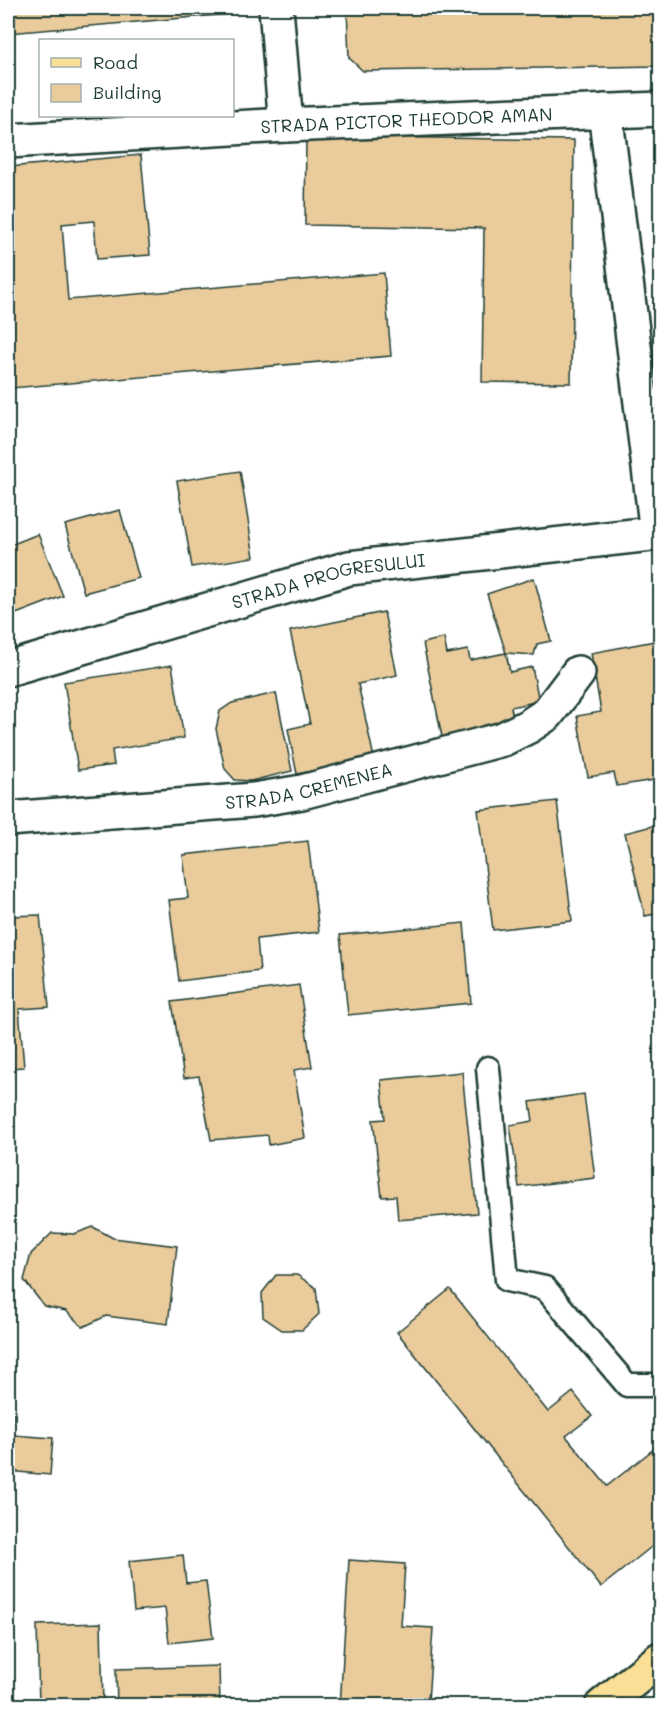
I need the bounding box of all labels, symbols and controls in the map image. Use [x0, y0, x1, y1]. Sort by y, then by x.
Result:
legend [39, 39, 234, 117]
text: Road [93, 50, 138, 74]
text: Building [93, 80, 161, 104]
street label: STRADA PICTOR THEODOR AMAN [260, 102, 553, 138]
street label: STRADA PROGRESULUI [229, 548, 427, 614]
street label: STRADA CREMENEA [224, 757, 395, 814]

